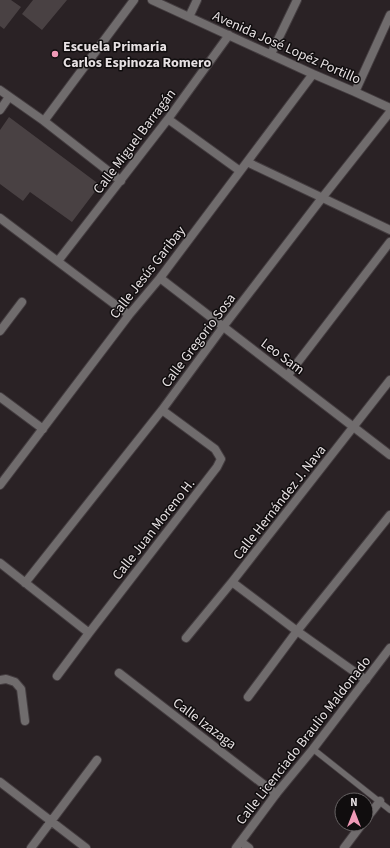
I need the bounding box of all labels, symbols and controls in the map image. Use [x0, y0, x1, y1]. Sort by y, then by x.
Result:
street label: Avenida José Lopéz Portillo [209, 6, 364, 90]
place label: Escuela Primaria Carlos Espinoza Romero [63, 37, 211, 73]
marker: Escuela Primaria Carlos Espinoza Romero [50, 49, 60, 59]
street label: Calle Miguel Barragán [89, 85, 181, 198]
street label: Calle Jesús Garibay [105, 222, 191, 323]
street label: Calle Gregorio Sosa [157, 289, 241, 392]
street label: Leo Sam [256, 334, 308, 380]
street label: Calle Hernández J. Nava [229, 441, 331, 564]
street label: Calle Juan Moreno H. [108, 475, 200, 585]
street label: Calle Licenciado Braulio Maldonado [232, 652, 376, 829]
street label: Calle Izazaga [168, 693, 240, 754]
north arrow [334, 792, 374, 832]
text: N [350, 795, 358, 810]

